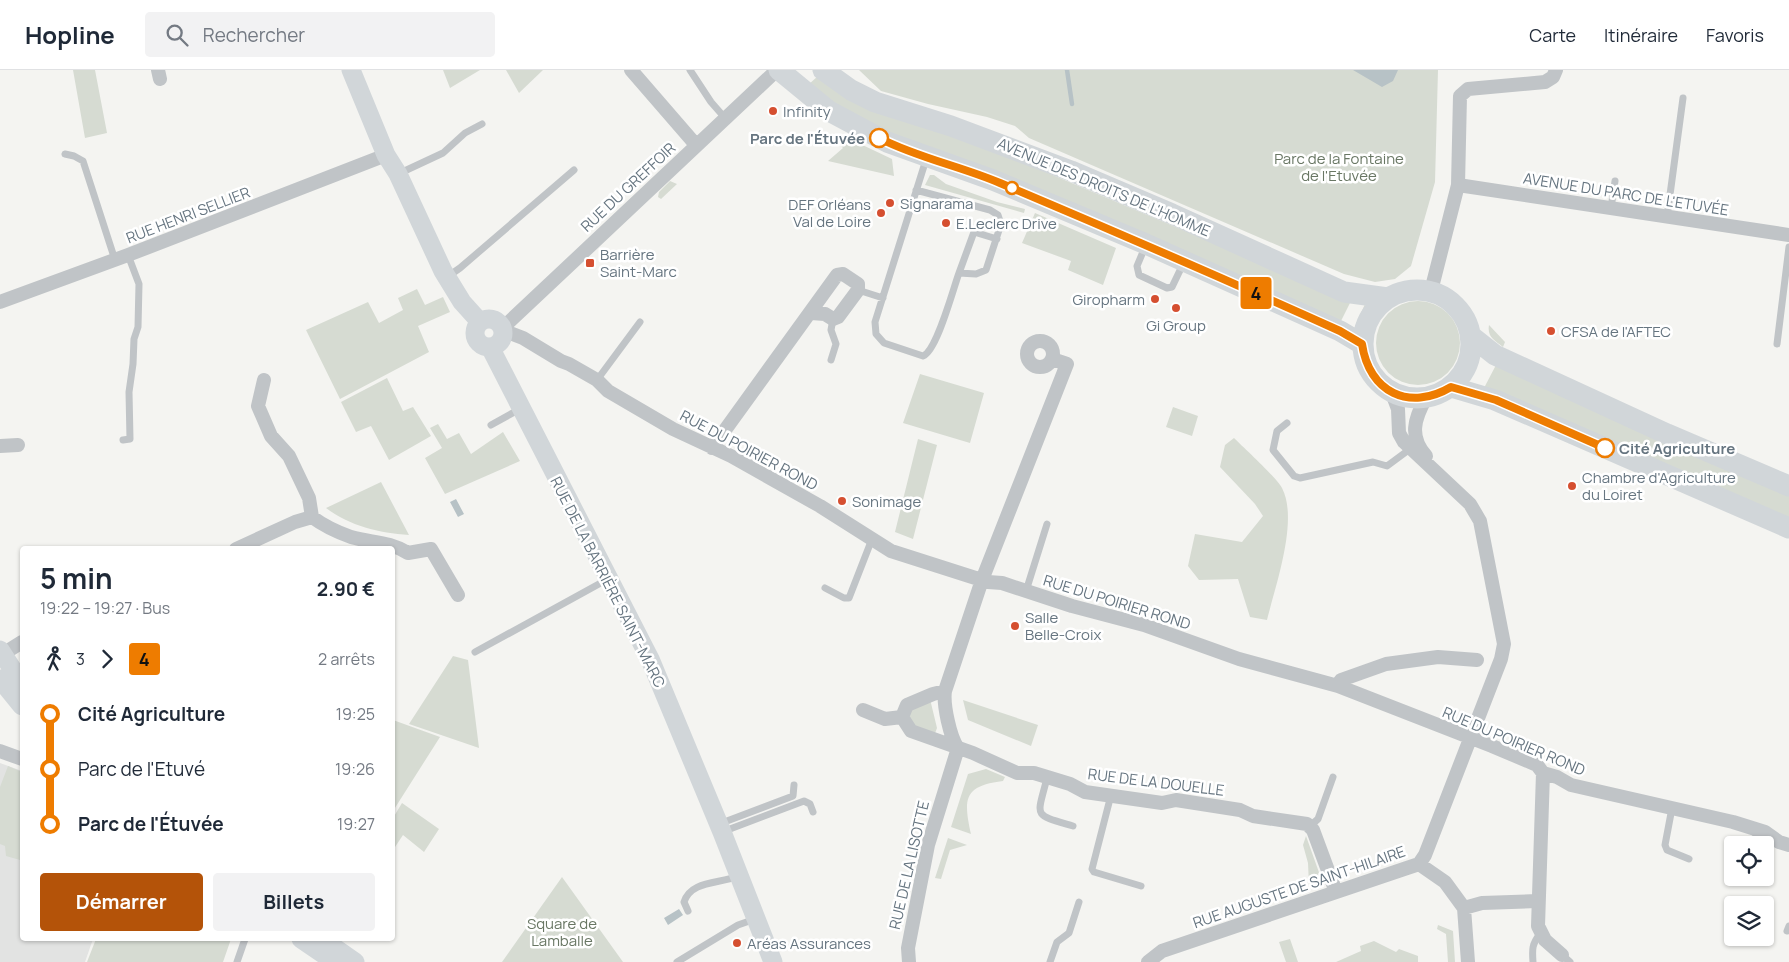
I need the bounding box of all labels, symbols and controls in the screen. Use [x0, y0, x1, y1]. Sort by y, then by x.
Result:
search box [145, 12, 495, 57]
text: Hopline [25, 18, 115, 51]
icon: search [163, 21, 191, 49]
text: Rechercher [203, 22, 305, 48]
text: Carte [1529, 23, 1576, 47]
text: Itinéraire [1604, 23, 1678, 47]
text: Favoris [1706, 23, 1764, 47]
place label: Infinity [783, 101, 831, 122]
marker: Infinity [767, 105, 779, 117]
place label: Parc de l'Étuvée [750, 128, 865, 149]
marker: Parc de l'Étuvée [869, 128, 889, 148]
street label: AVENUE DES DROITS DE L'HOMME [994, 132, 1214, 242]
street label: RUE DU GREFFOIR [576, 138, 680, 236]
park label: Parc de la Fontaine de l'Etuvée [1274, 148, 1404, 186]
street label: AVENUE DU PARC DE L'ETUVÉE [1522, 167, 1730, 221]
unlabelled marker [1005, 181, 1019, 195]
street label: RUE HENRI SELLIER [123, 182, 253, 248]
place label: Signarama [900, 193, 973, 214]
place label: DEF Orléans Val de Loire [788, 194, 871, 232]
marker: Signarama [884, 197, 896, 209]
marker: DEF Orléans Val de Loire [875, 207, 887, 219]
place label: E.Leclerc Drive [956, 213, 1057, 234]
marker: E.Leclerc Drive [940, 217, 952, 229]
place label: Barrière Saint-Marc [600, 244, 677, 282]
marker: Barrière Saint-Marc [584, 257, 596, 269]
line badge: 4 [1240, 277, 1272, 309]
text: 4 [1251, 281, 1261, 305]
place label: Giropharm [1073, 289, 1145, 310]
marker: Giropharm [1149, 293, 1161, 305]
marker: Gi Group [1170, 302, 1182, 314]
place label: Gi Group [1146, 315, 1206, 336]
place label: CFSA de l'AFTEC [1561, 321, 1671, 342]
marker: CFSA de l'AFTEC [1545, 325, 1557, 337]
street label: RUE DU POIRIER ROND [676, 405, 822, 495]
marker: Cité Agriculture [1595, 438, 1615, 458]
place label: Cité Agriculture [1619, 438, 1735, 459]
place label: Chambre d'Agriculture du Loiret [1582, 467, 1736, 505]
street label: RUE DE LA BARRIÈRE SAINT-MARC [546, 473, 671, 691]
marker: Chambre d'Agriculture du Loiret [1566, 480, 1578, 492]
place label: Sonimage [852, 491, 921, 512]
marker: Sonimage [836, 495, 848, 507]
text: 5 min [40, 559, 113, 597]
street label: RUE DU POIRIER ROND [1041, 570, 1193, 634]
text: 2.90 € [317, 576, 375, 602]
text: 19:22 – 19:27 · Bus [40, 597, 170, 619]
place label: Salle Belle-Croix [1025, 607, 1101, 645]
marker: Salle Belle-Croix [1009, 620, 1021, 632]
icon: walk [40, 645, 68, 673]
icon: forward [93, 645, 121, 673]
text: 4 [139, 647, 150, 671]
text: 3 [76, 648, 85, 670]
text: 2 arrêts [318, 648, 375, 670]
text: Cité Agriculture [78, 701, 225, 727]
street label: RUE DU POIRIER ROND [1439, 701, 1589, 781]
text: 19:25 [336, 703, 375, 725]
text: Parc de l'Etuvé [78, 756, 205, 782]
text: 19:26 [335, 758, 375, 780]
street label: RUE DE LA DOUELLE [1087, 763, 1225, 801]
street label: RUE DE LA LISOTTE [884, 799, 934, 931]
text: Parc de l'Étuvée [78, 811, 224, 837]
text: 19:27 [337, 813, 375, 835]
map controls [1724, 836, 1774, 946]
button: locate [1724, 836, 1774, 886]
street label: RUE AUGUSTE DE SAINT-HILAIRE [1190, 841, 1408, 933]
button: Démarrer [40, 873, 203, 931]
button: Billets [213, 873, 375, 931]
button: layers [1724, 896, 1774, 946]
park label: Square de Lamballe [527, 913, 597, 951]
place label: Aréas Assurances [747, 933, 871, 954]
marker: Aréas Assurances [731, 937, 743, 949]

